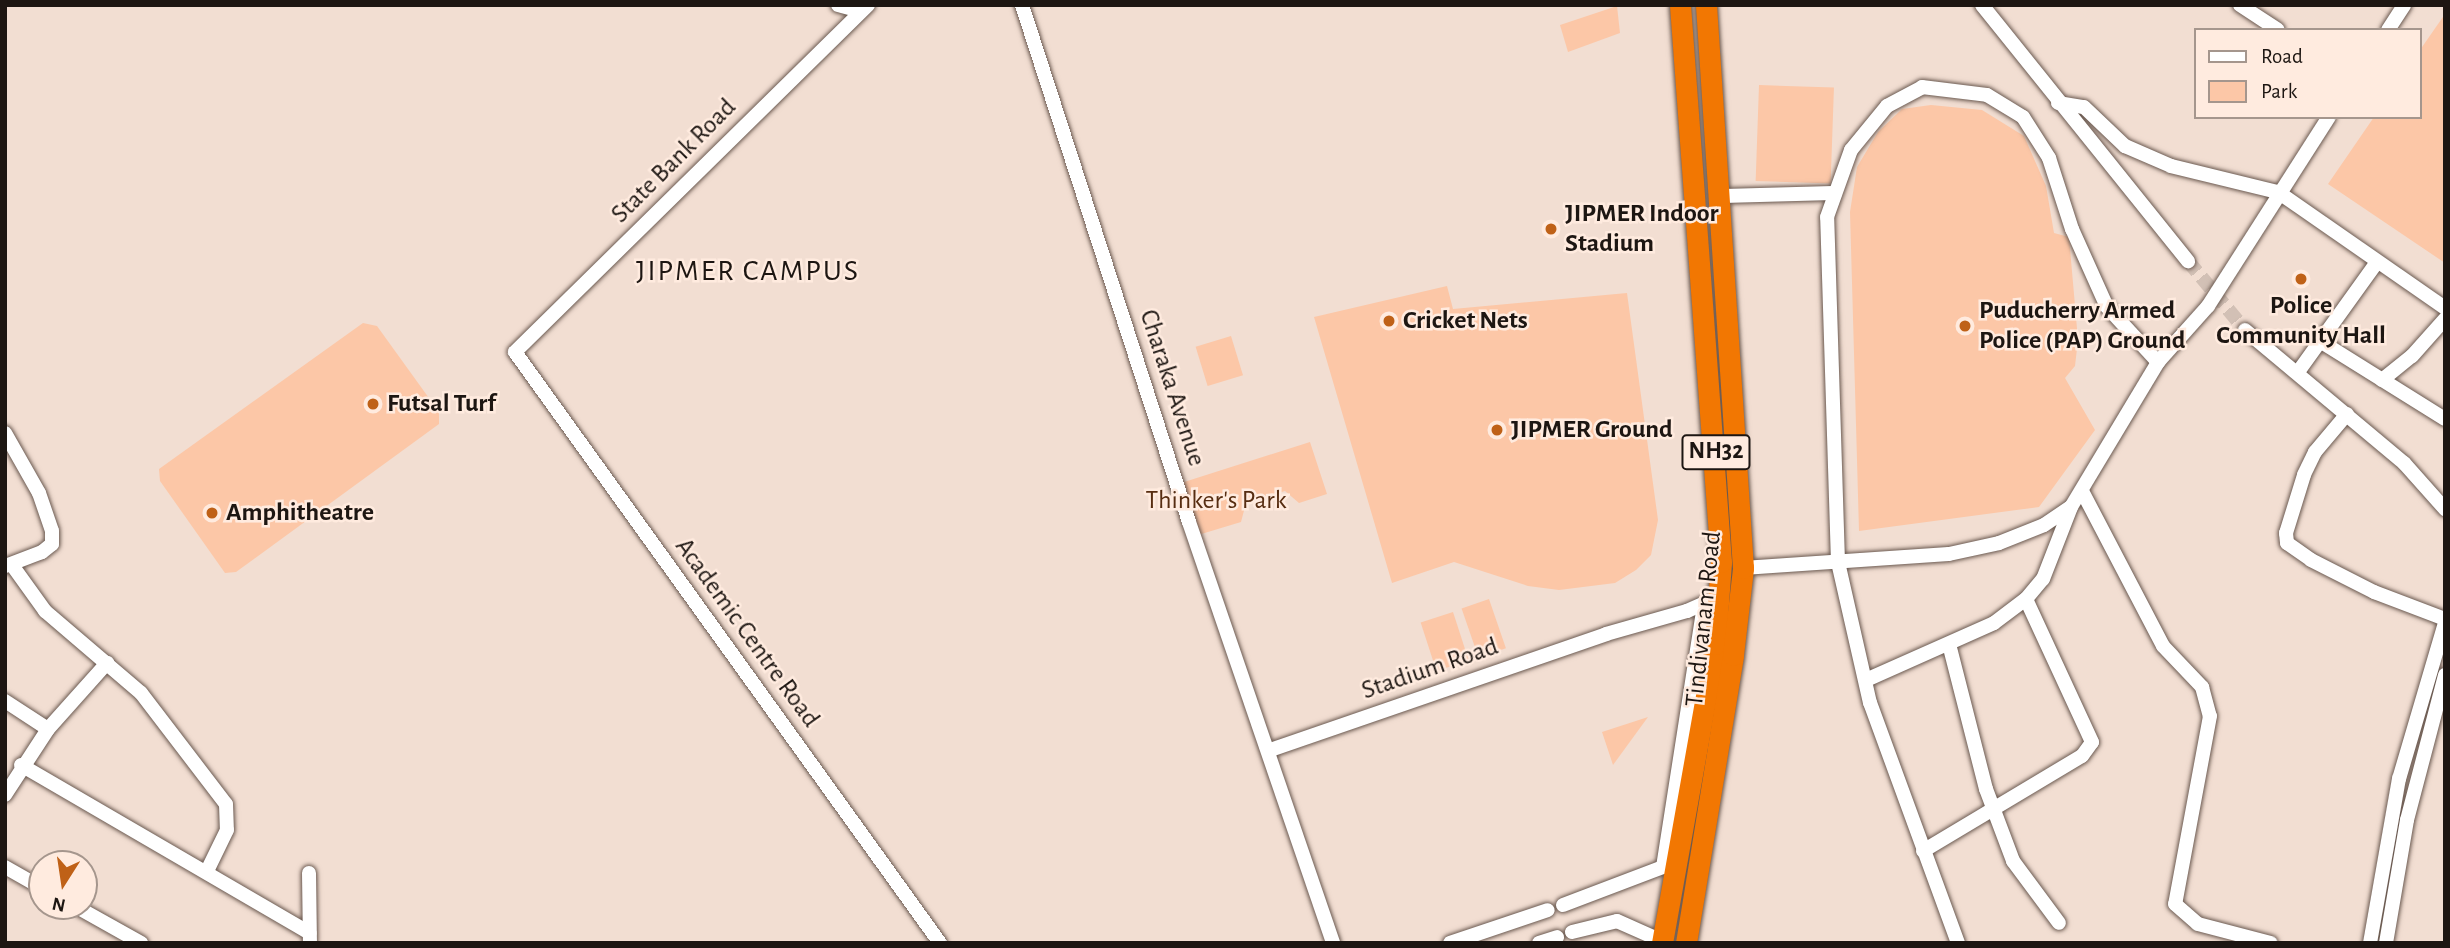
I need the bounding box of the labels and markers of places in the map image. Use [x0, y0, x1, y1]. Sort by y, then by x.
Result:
place label: JIPMER Indoor Stadium [1565, 198, 1719, 260]
marker: JIPMER Indoor Stadium [1543, 221, 1559, 237]
marker: Police Community Hall [2293, 271, 2309, 287]
place label: Police Community Hall [2216, 290, 2386, 352]
place label: Puducherry Armed Police (PAP) Ground [1979, 295, 2185, 356]
place label: Cricket Nets [1403, 305, 1528, 337]
marker: Cricket Nets [1381, 313, 1397, 329]
marker: Puducherry Armed Police (PAP) Ground [1957, 318, 1973, 334]
place label: Futsal Turf [387, 388, 496, 420]
marker: Futsal Turf [365, 396, 381, 412]
place label: JIPMER Ground [1511, 414, 1673, 446]
marker: JIPMER Ground [1489, 422, 1505, 438]
place label: Amphitheatre [226, 497, 374, 529]
marker: Amphitheatre [204, 505, 220, 521]

